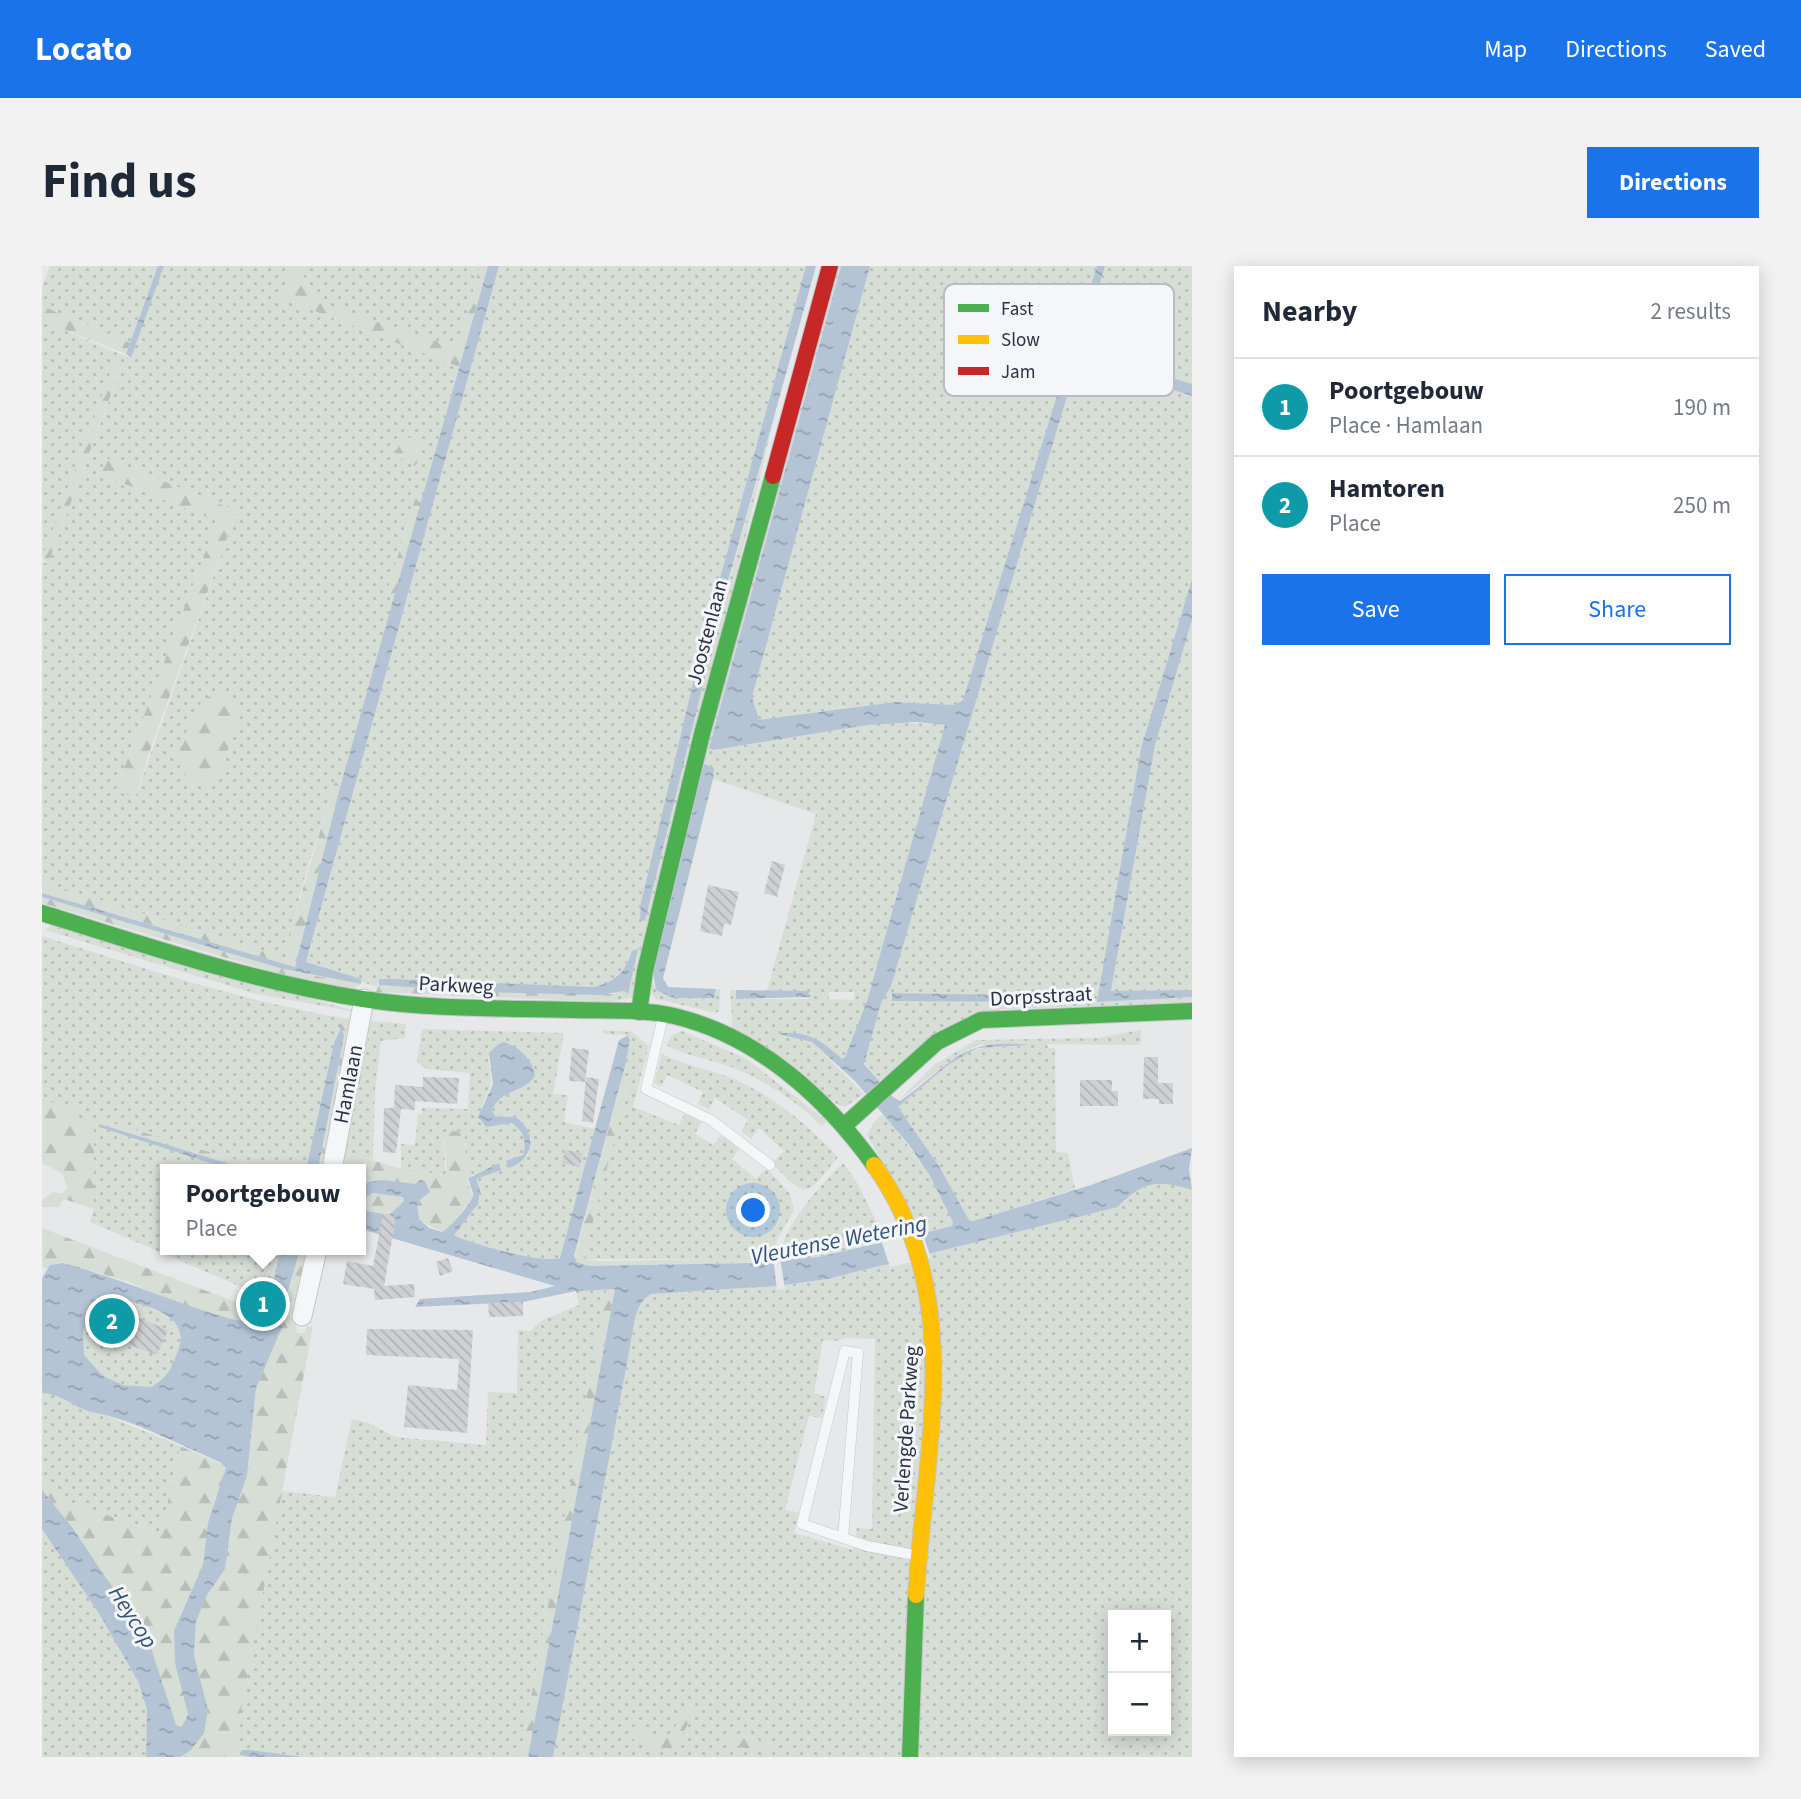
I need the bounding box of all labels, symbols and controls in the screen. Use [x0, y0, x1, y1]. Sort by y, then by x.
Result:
text: Locato [35, 26, 132, 73]
text: Map [1484, 32, 1527, 67]
text: Directions [1565, 32, 1667, 67]
text: Saved [1705, 32, 1766, 67]
text: Find us [42, 147, 197, 217]
button: Directions [1587, 147, 1759, 218]
legend [944, 284, 1174, 396]
text: Nearby [1262, 290, 1357, 333]
text: 2 results [1651, 295, 1731, 328]
text: Fast [1001, 296, 1034, 323]
text: Slow [1001, 327, 1040, 354]
text: Jam [1001, 359, 1035, 386]
text: Poortgebouw [1329, 372, 1484, 409]
text: 1 [1279, 391, 1291, 424]
text: 190 m [1673, 391, 1731, 424]
text: Place · Hamlaan [1329, 409, 1483, 442]
text: Hamtoren [1329, 470, 1445, 507]
text: 2 [1279, 489, 1291, 522]
text: 250 m [1673, 489, 1731, 522]
text: Place [1329, 507, 1381, 540]
button: Save [1262, 574, 1490, 645]
button: Share [1504, 574, 1731, 645]
street label: Joostenlaan [679, 576, 735, 688]
street label: Parkweg [418, 968, 495, 1002]
street label: Dorpsstraat [989, 978, 1093, 1014]
street label: Hamlaan [326, 1042, 370, 1126]
popup [160, 1164, 366, 1255]
text: Poortgebouw [185, 1175, 341, 1212]
your location [736, 1193, 770, 1227]
water label: Vleutense Wetering [748, 1207, 930, 1273]
text: Place [185, 1212, 237, 1245]
pin: 1 [240, 1278, 286, 1330]
pin: 2 [89, 1295, 135, 1347]
street label: Verlengde Parkweg [885, 1344, 927, 1513]
water label: Heycop [100, 1579, 166, 1655]
map controls [1108, 1610, 1171, 1736]
button: + [1108, 1610, 1171, 1673]
button: − [1108, 1673, 1171, 1736]

